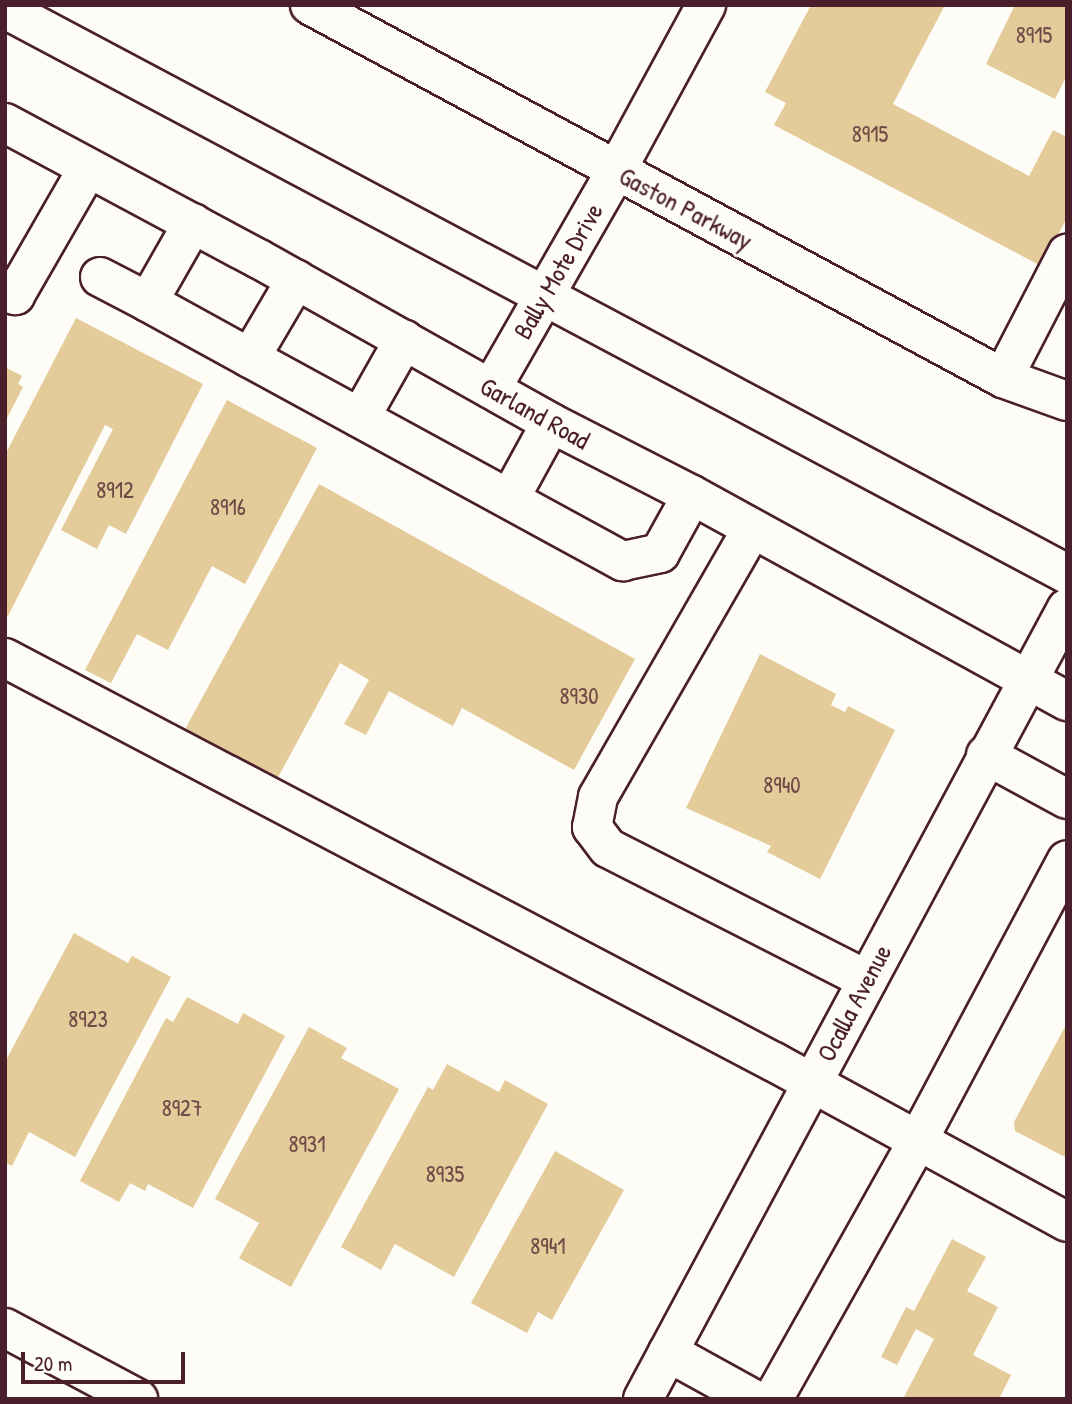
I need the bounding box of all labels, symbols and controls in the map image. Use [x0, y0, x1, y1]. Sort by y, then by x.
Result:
house number: 8915 [1016, 21, 1052, 49]
house number: 8915 [852, 120, 888, 148]
street label: Gaston Parkway [614, 160, 758, 256]
street label: Bally Mote Drive [507, 198, 609, 344]
street label: Garland Road [475, 370, 595, 456]
house number: 8912 [96, 476, 134, 504]
house number: 8916 [210, 493, 246, 521]
house number: 8930 [559, 682, 599, 710]
house number: 8940 [763, 771, 801, 799]
street label: Ocalla Avenue [810, 939, 898, 1067]
house number: 8923 [68, 1005, 108, 1033]
house number: 8927 [162, 1094, 202, 1122]
house number: 8931 [288, 1130, 326, 1158]
house number: 8935 [426, 1160, 464, 1188]
house number: 8941 [530, 1232, 566, 1260]
scale bar [24, 1338, 189, 1382]
text: 20 m [34, 1349, 72, 1378]

